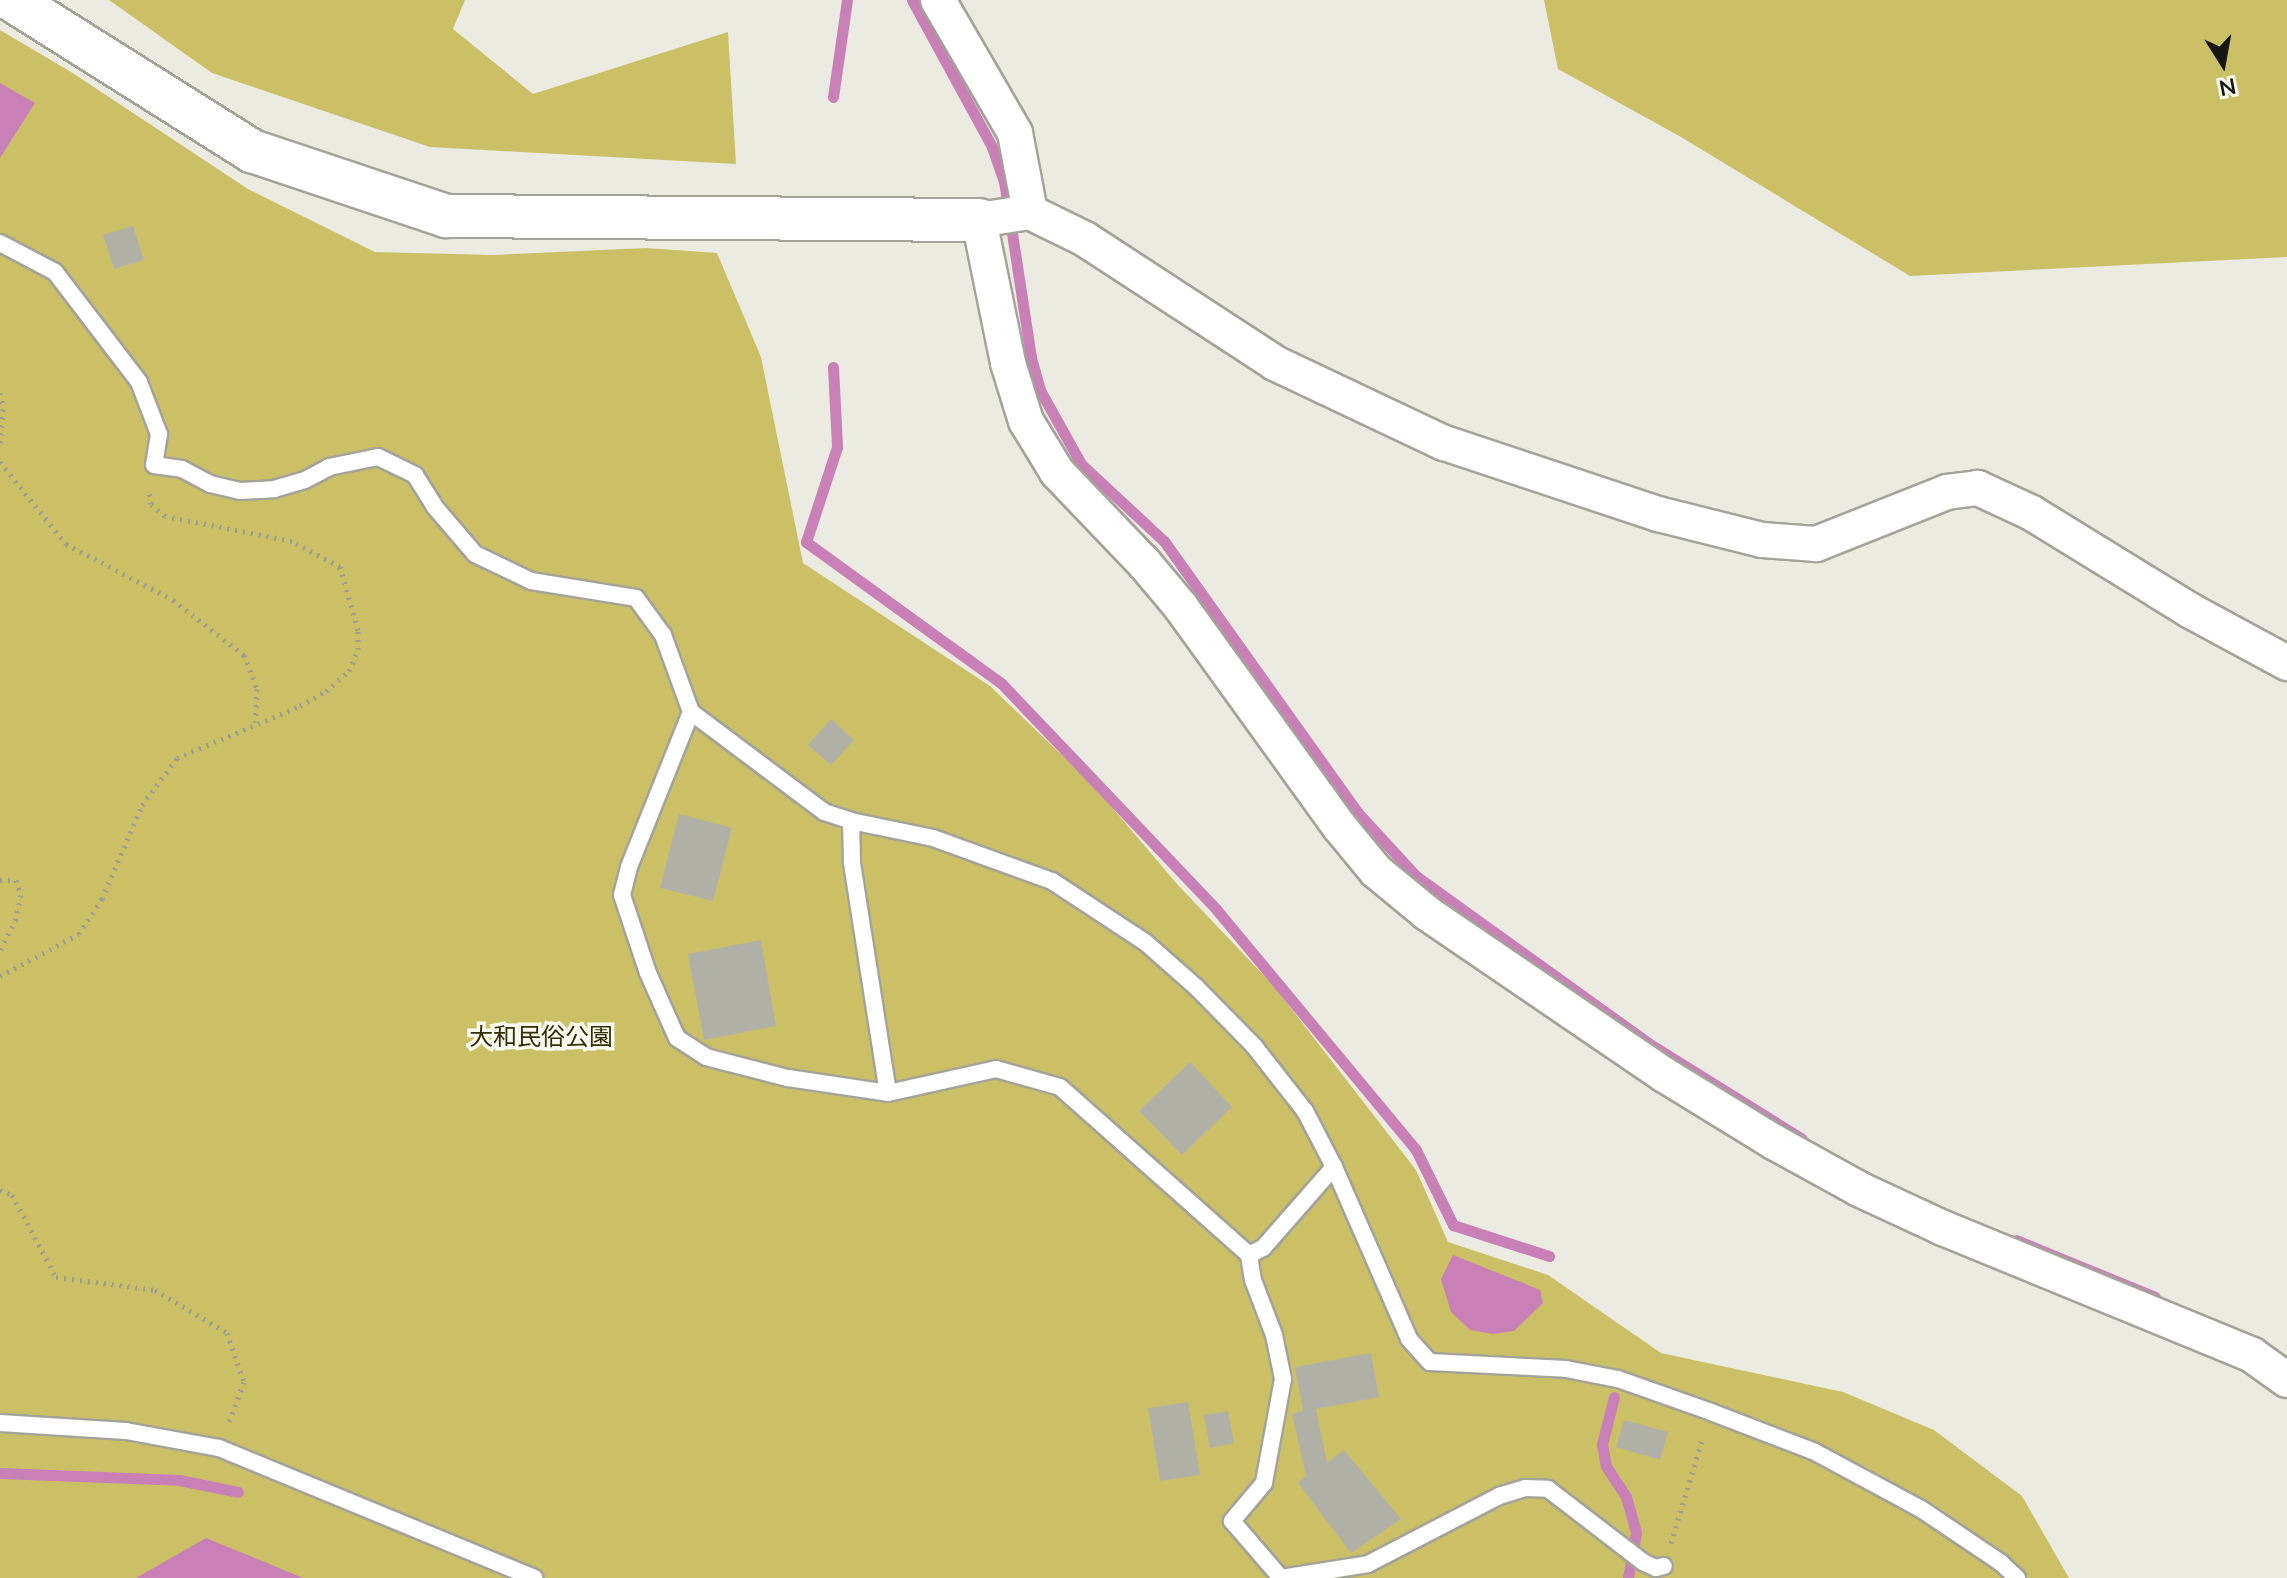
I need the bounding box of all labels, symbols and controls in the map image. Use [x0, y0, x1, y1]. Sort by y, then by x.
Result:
north arrow [2183, 24, 2263, 104]
text: N [2217, 72, 2238, 103]
park label: 大和民俗公園 [469, 1023, 613, 1051]

